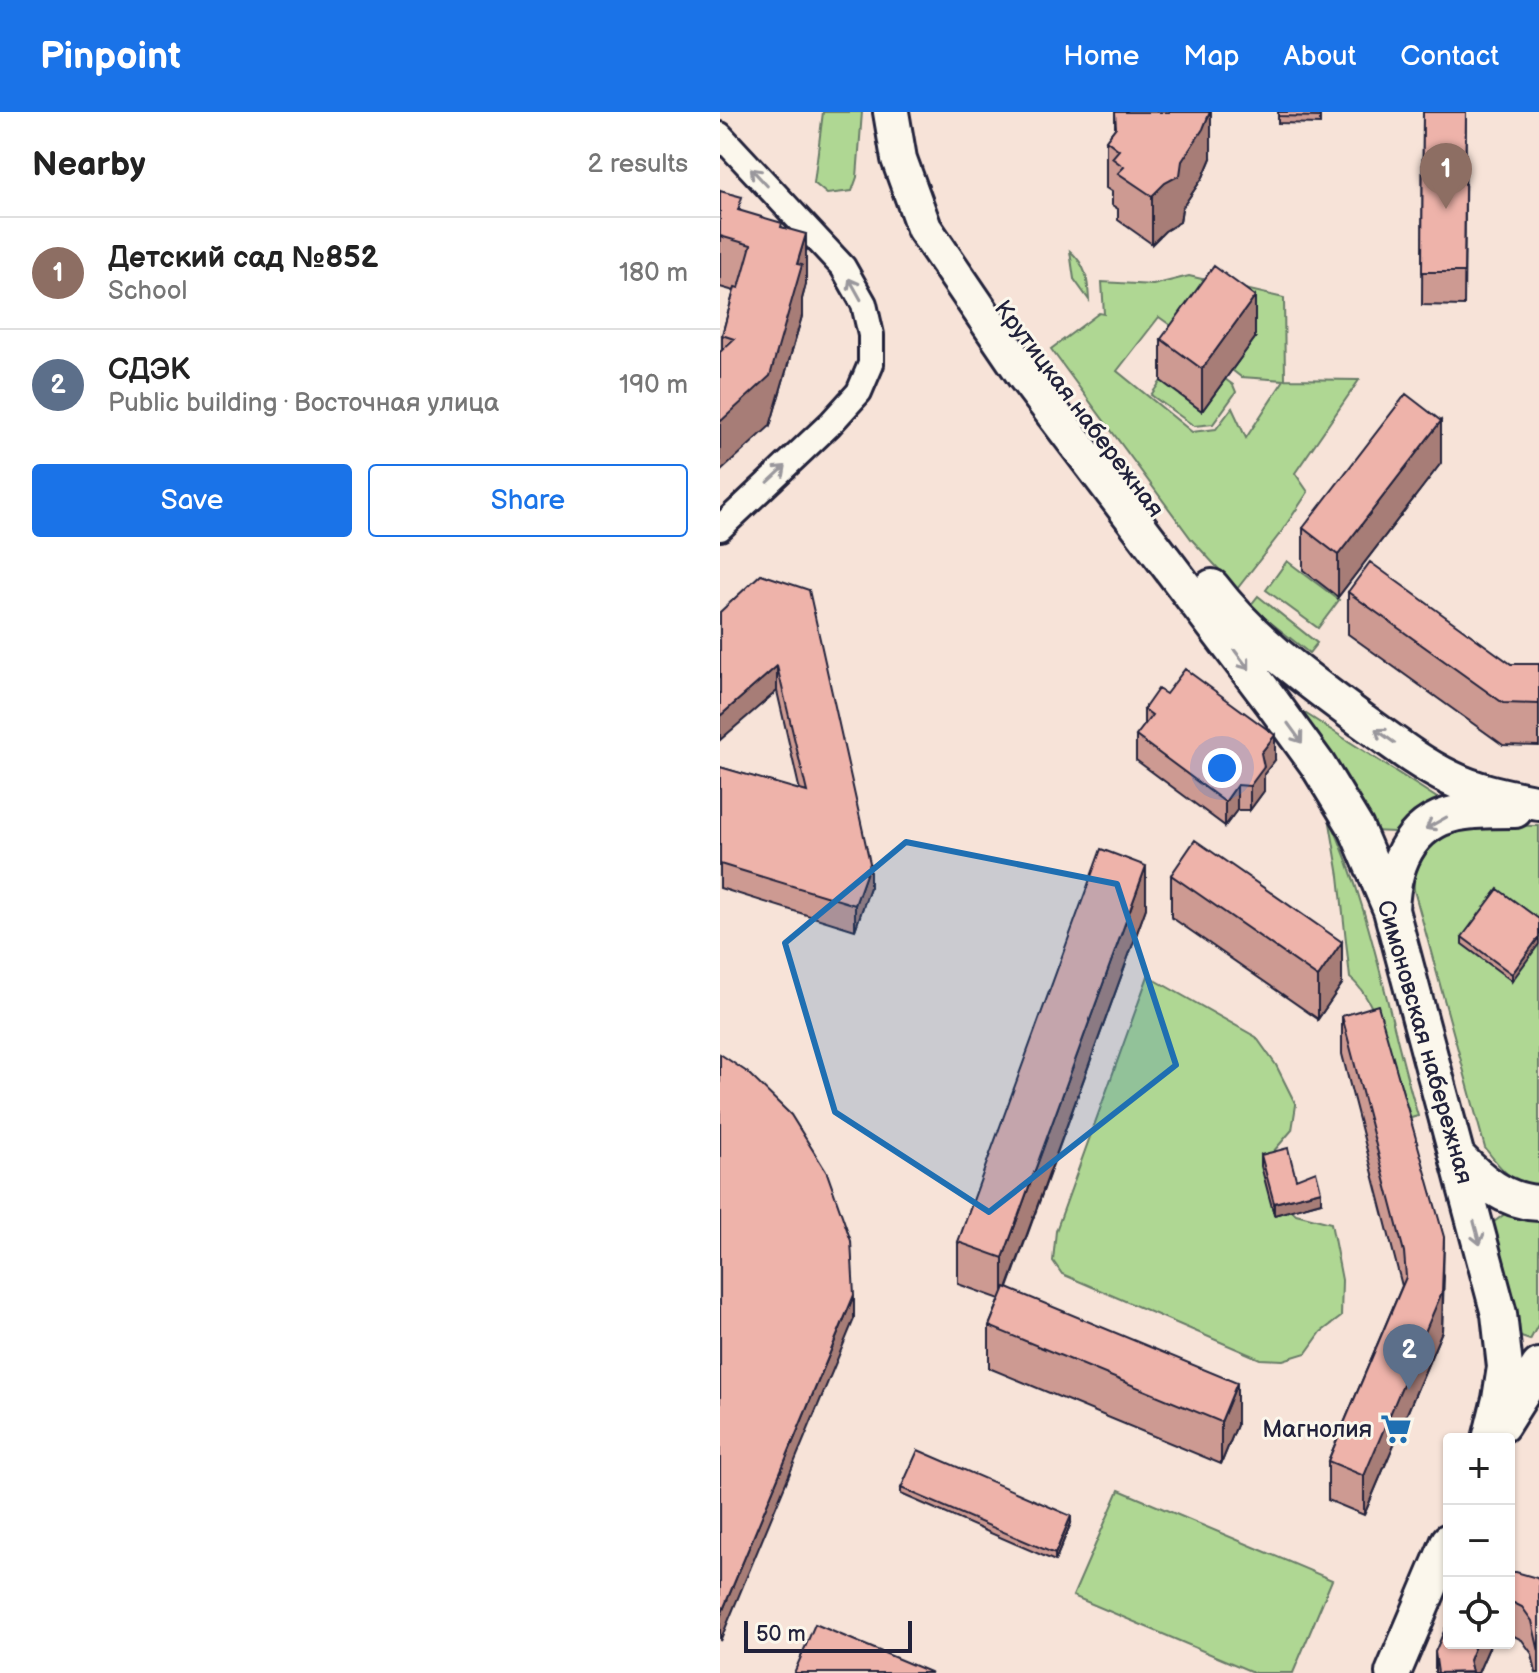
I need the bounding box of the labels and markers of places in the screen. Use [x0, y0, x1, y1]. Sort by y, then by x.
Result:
pin: 1 [1420, 143, 1472, 209]
pin: 2 [1383, 1324, 1435, 1390]
supermarket icon: Магнолия [1379, 1412, 1413, 1446]
place label: Магнолия [1262, 1415, 1372, 1444]

